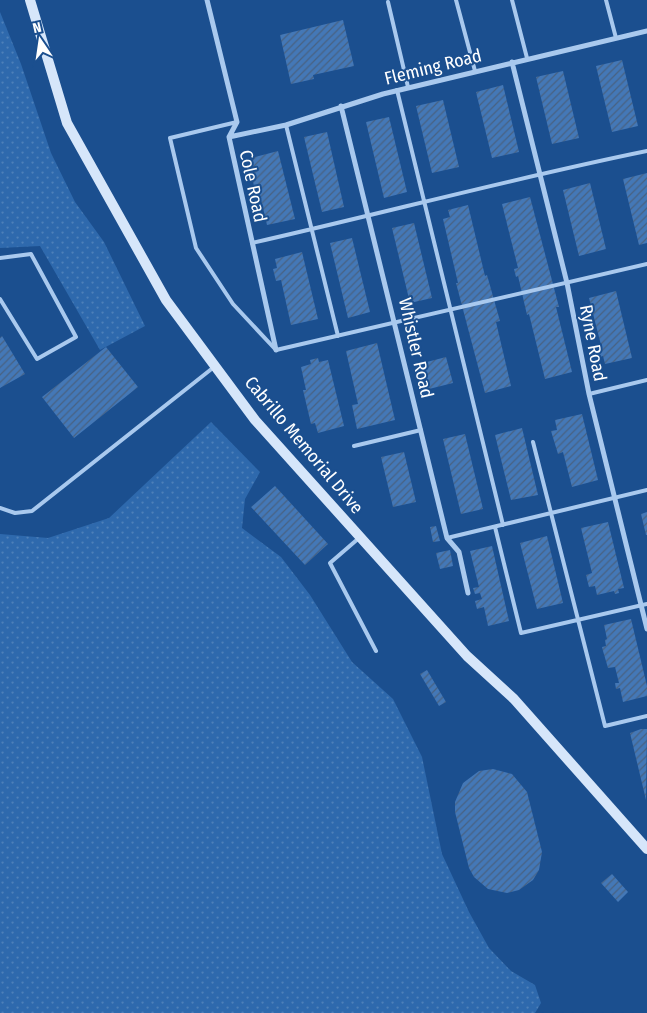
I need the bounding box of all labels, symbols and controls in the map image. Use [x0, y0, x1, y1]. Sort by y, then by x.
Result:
north arrow [15, 15, 65, 65]
text: N [31, 19, 43, 37]
street label: Fleming Road [382, 44, 484, 90]
street label: Cole Road [235, 148, 271, 224]
street label: Whistler Road [394, 296, 438, 400]
street label: Ryne Road [575, 303, 611, 383]
street label: Cabrillo Memorial Drive [240, 372, 368, 518]

